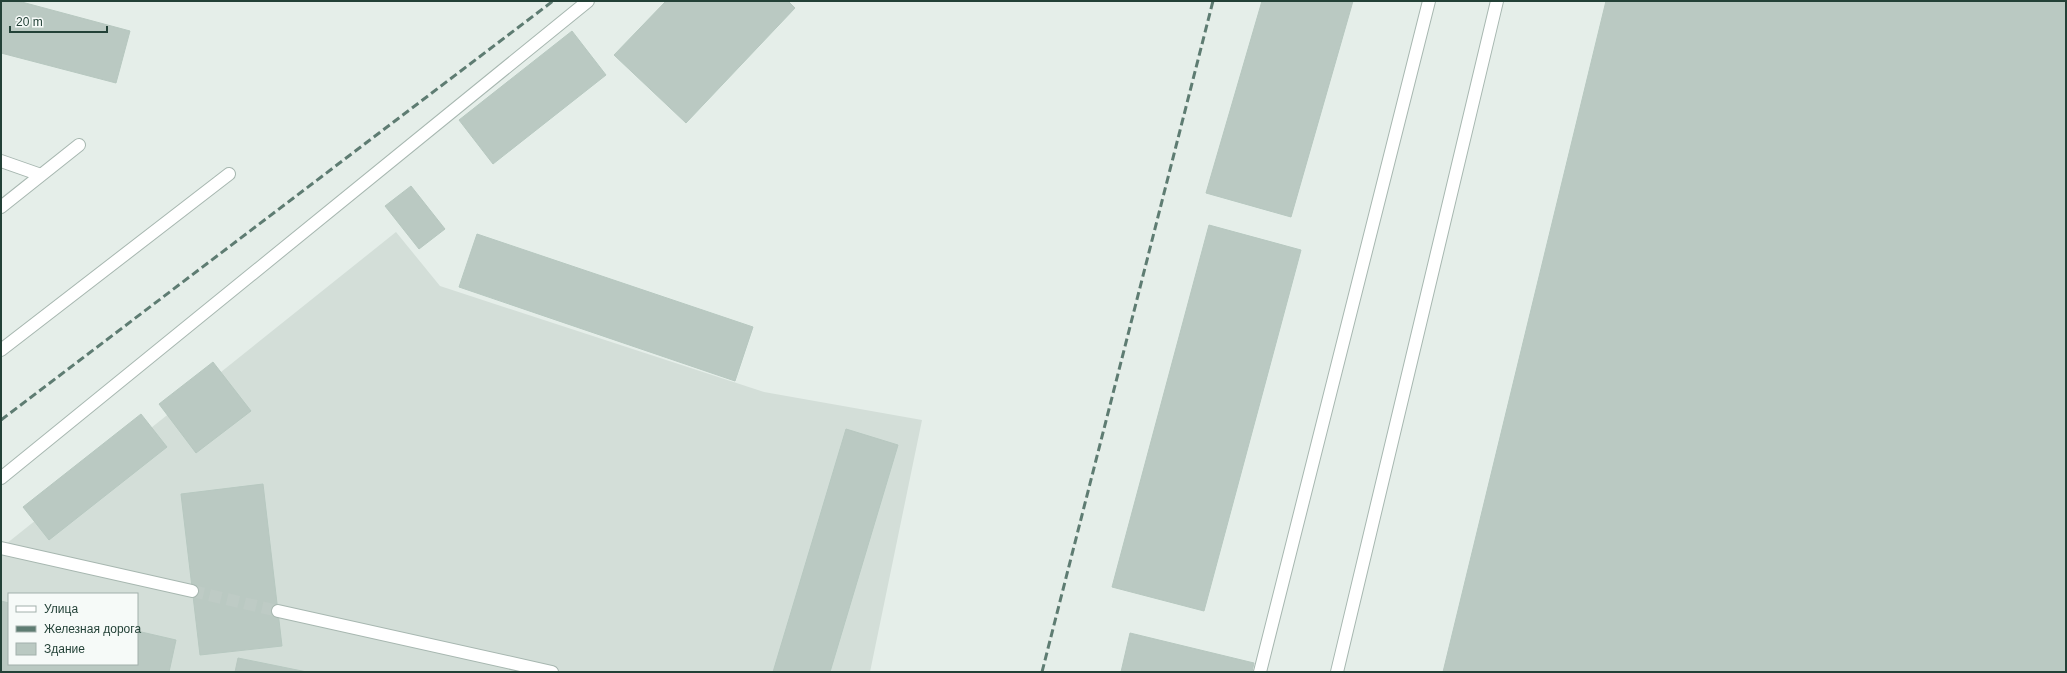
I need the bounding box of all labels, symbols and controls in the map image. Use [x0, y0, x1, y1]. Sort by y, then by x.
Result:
scale bar [10, 8, 107, 34]
text: 20 m [16, 15, 43, 29]
legend [8, 593, 138, 665]
text: Улица [44, 602, 78, 616]
text: Железная дорога [44, 622, 141, 636]
text: Здание [44, 642, 85, 656]

